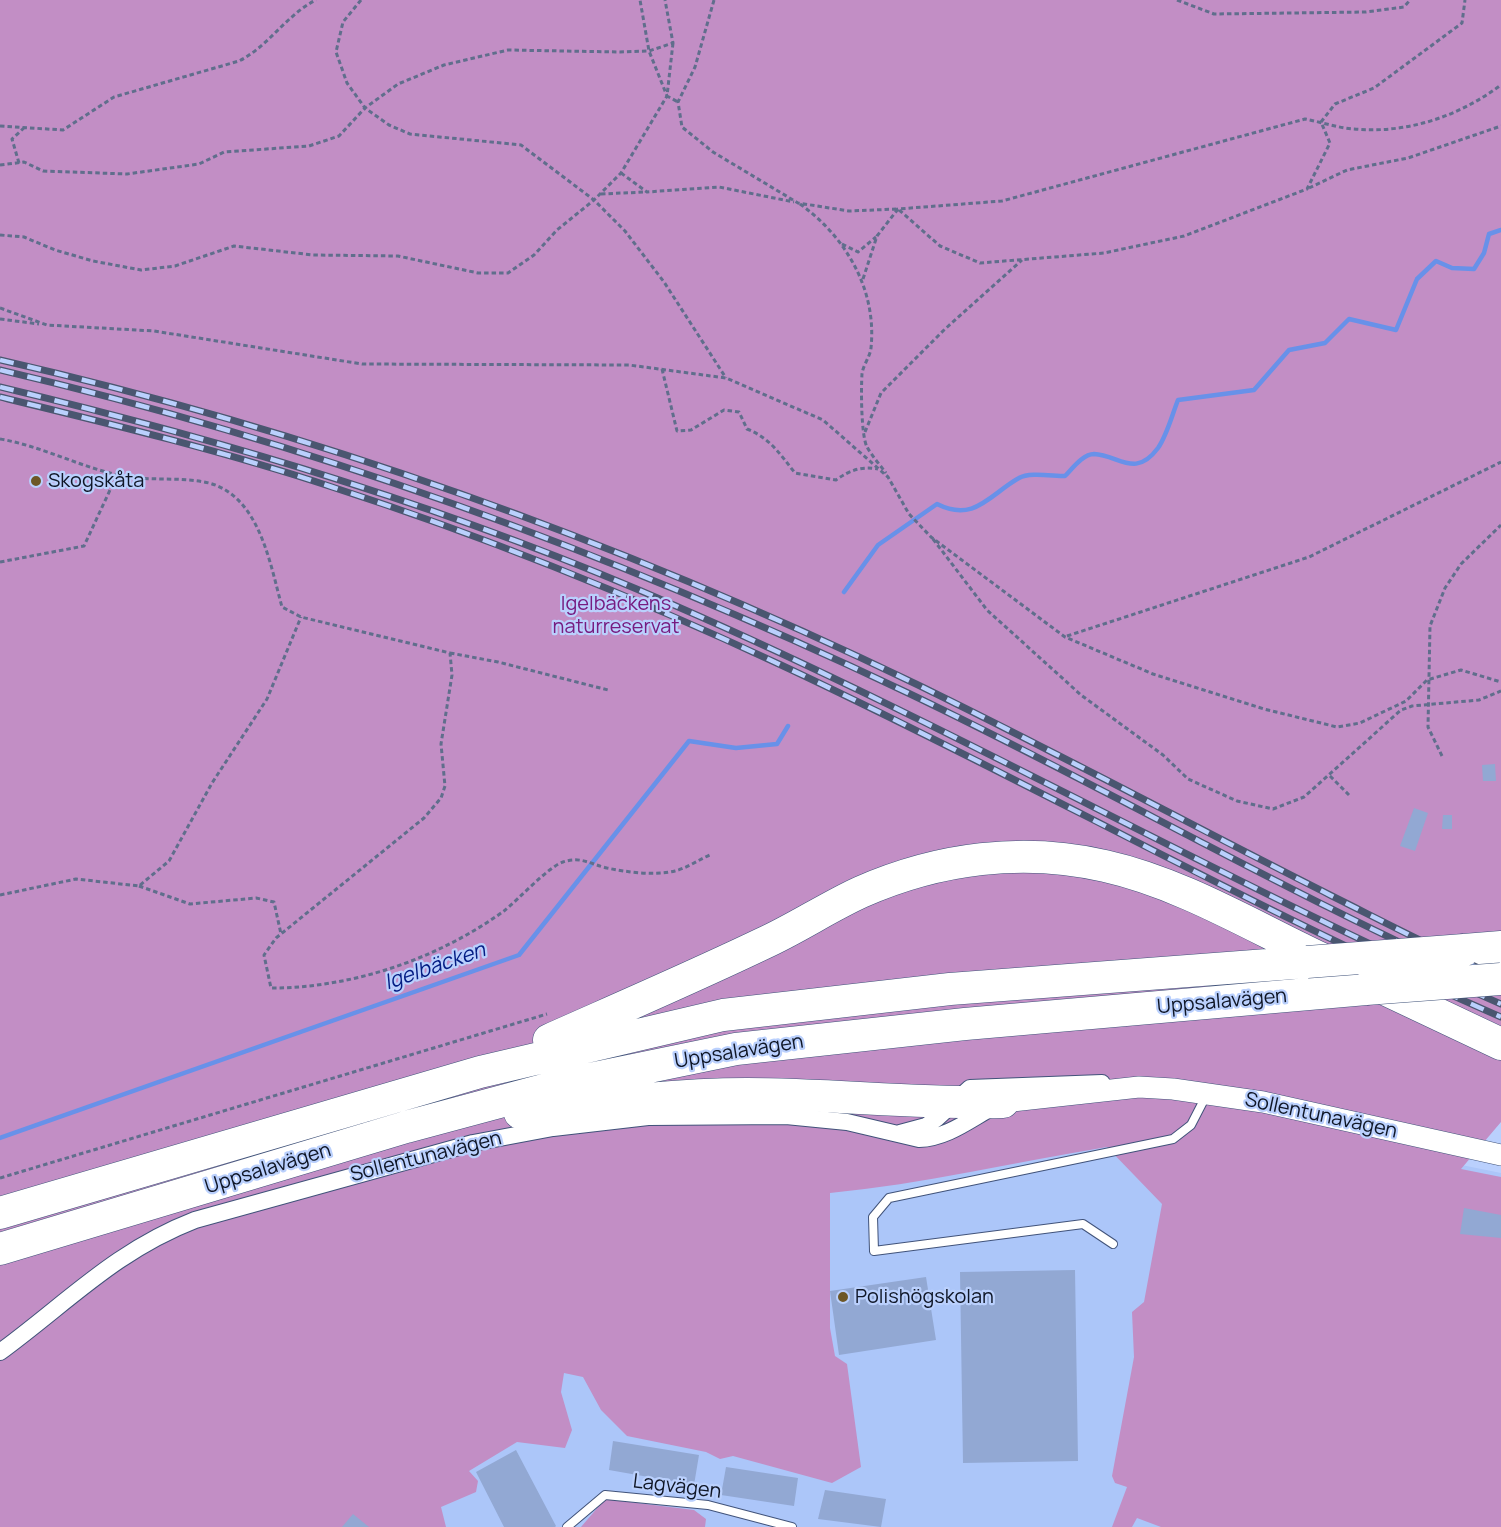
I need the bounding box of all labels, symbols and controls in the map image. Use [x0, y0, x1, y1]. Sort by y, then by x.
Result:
place label: Skogskåta [48, 469, 144, 493]
marker: Skogskåta [29, 474, 43, 488]
park label: Igelbäckens naturreservat [553, 592, 679, 639]
water label: Igelbäcken [381, 938, 489, 996]
street label: Uppsalavägen [1156, 984, 1288, 1020]
street label: Uppsalavägen [673, 1030, 805, 1074]
street label: Sollentunavägen [1243, 1088, 1399, 1144]
street label: Sollentunavägen [348, 1127, 504, 1187]
street label: Uppsalavägen [202, 1138, 334, 1200]
place label: Polishögskolan [855, 1285, 994, 1309]
marker: Polishögskolan [836, 1290, 850, 1304]
street label: Lagvägen [631, 1470, 723, 1504]

